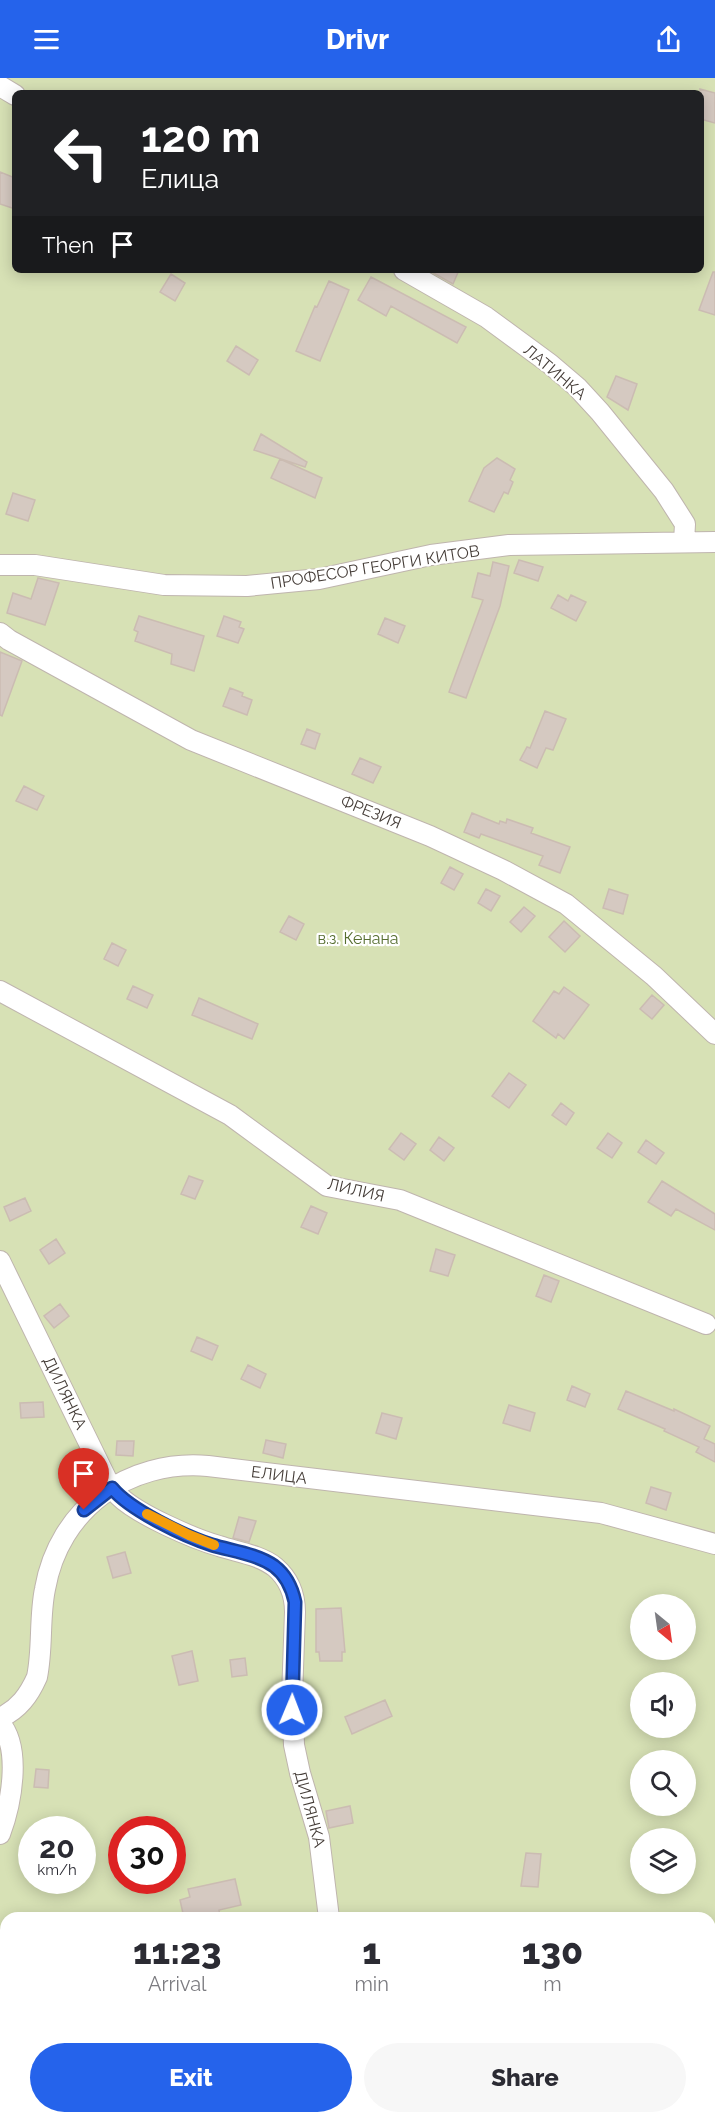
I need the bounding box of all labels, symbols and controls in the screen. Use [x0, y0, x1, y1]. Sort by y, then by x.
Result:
icon: menu [30, 23, 63, 56]
icon: share [652, 23, 685, 56]
text: Drivr [326, 24, 389, 55]
text: 120 m [141, 113, 260, 162]
icon: left [42, 114, 120, 192]
text: Елица [141, 163, 219, 194]
icon: arrive [106, 228, 139, 261]
text: Then [42, 232, 94, 258]
street label: ЛАТИНКА [520, 340, 590, 404]
street label: ПРОФЕСОР ГЕОРГИ КИТОВ [269, 541, 481, 593]
street label: ФРЕЗИЯ [338, 791, 404, 833]
park label: в.з. Кенана [317, 929, 399, 948]
street label: ЛИЛИЯ [326, 1174, 386, 1206]
street label: ДИЛЯНКА [39, 1353, 91, 1433]
pin [58, 1448, 109, 1510]
icon: arrive [67, 1457, 100, 1490]
street label: ЕЛИЦА [250, 1462, 308, 1488]
north arrow [630, 1594, 696, 1660]
map controls [630, 1594, 696, 1894]
button: sound [630, 1672, 696, 1738]
position arrow [260, 1678, 324, 1742]
button: search [630, 1750, 696, 1816]
street label: ДИЛЯНКА [291, 1769, 329, 1850]
speed limit sign: 30 [108, 1816, 186, 1894]
button: layers [630, 1828, 696, 1894]
text: 20 [39, 1830, 75, 1865]
text: km/h [37, 1861, 77, 1879]
text: 11:23 [133, 1930, 221, 1972]
text: 1 [362, 1930, 381, 1972]
text: 130 [522, 1930, 583, 1972]
text: Arrival [148, 1972, 207, 1996]
text: min [354, 1972, 389, 1996]
text: m [543, 1972, 562, 1996]
button: Exit [30, 2043, 352, 2112]
button: Share [364, 2043, 686, 2112]

